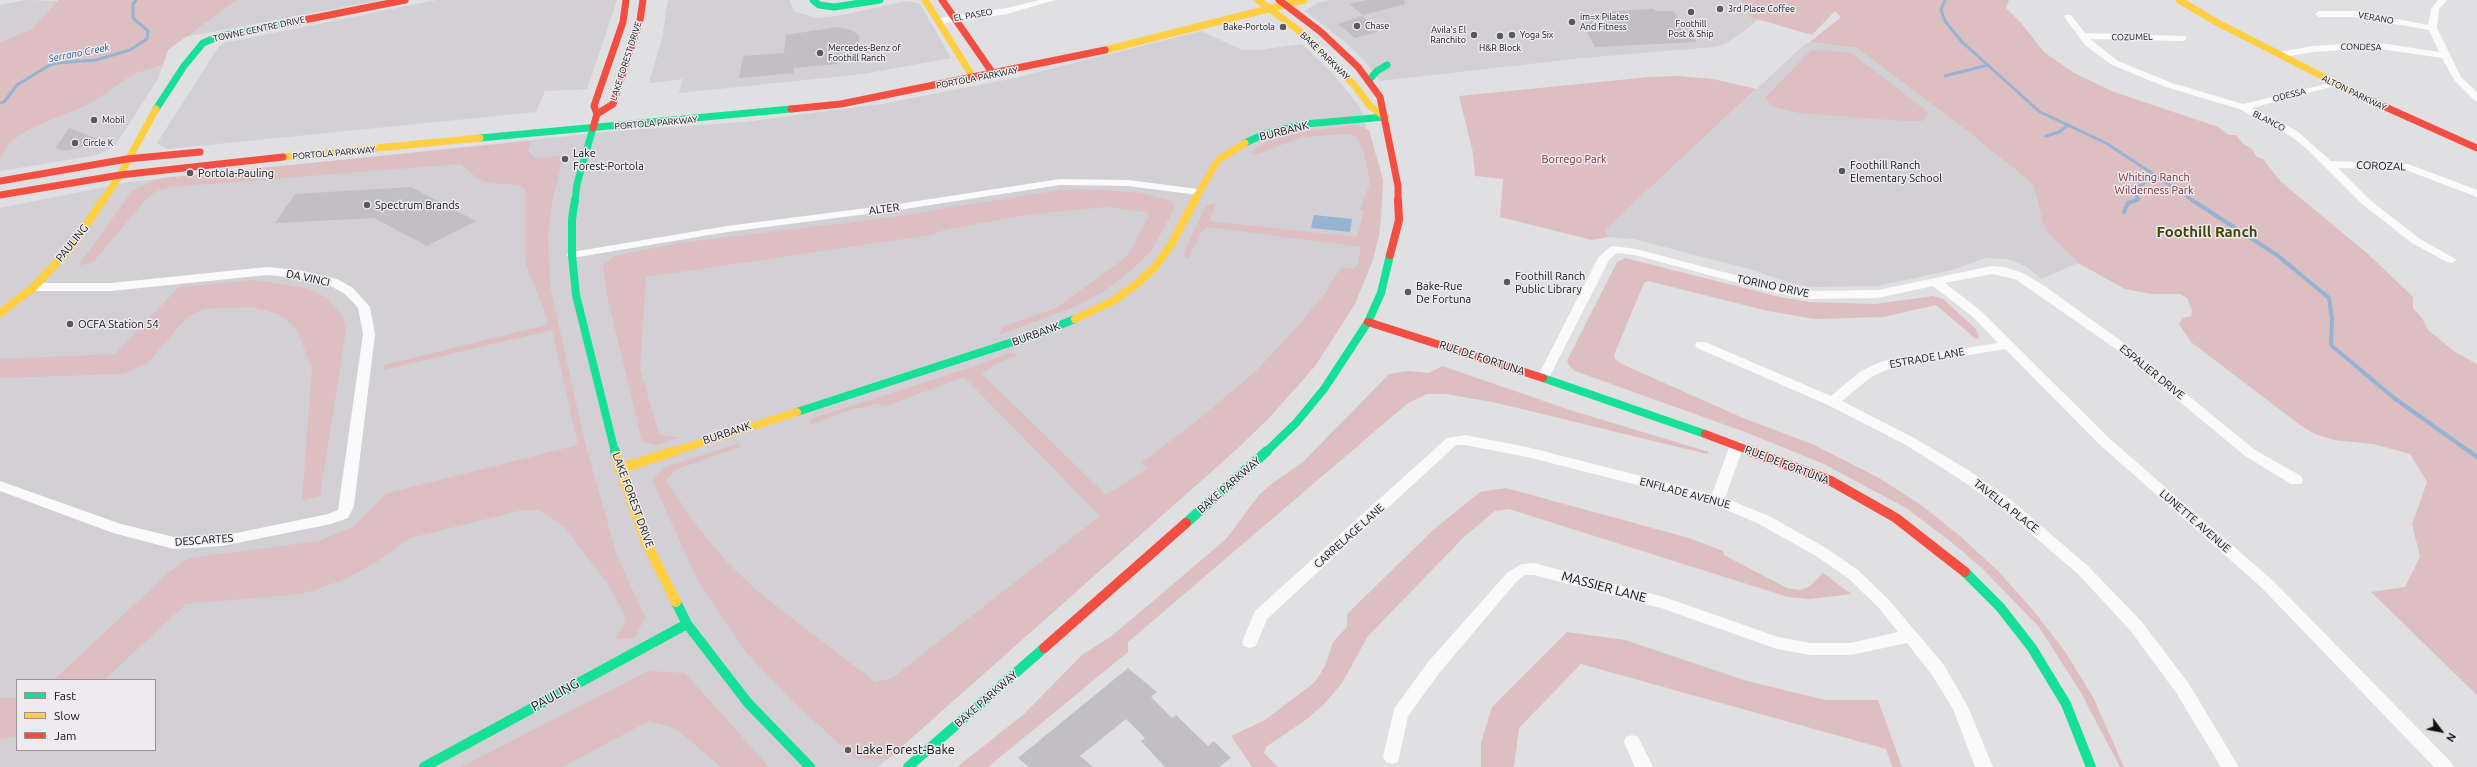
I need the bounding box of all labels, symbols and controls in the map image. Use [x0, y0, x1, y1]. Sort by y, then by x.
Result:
marker: 3rd Place Coffee [1715, 4, 1725, 14]
place label: 3rd Place Coffee [1728, 4, 1795, 14]
street label: EL PASEO [953, 6, 993, 24]
marker: Foothill Post & Ship [1686, 7, 1696, 17]
street label: VERANO [2357, 10, 2395, 26]
place label: im=x Pilates And Fitness [1580, 12, 1629, 33]
street label: TOWNE CENTRE DRIVE [212, 14, 306, 44]
marker: im=x Pilates And Fitness [1567, 17, 1577, 27]
place label: Foothill Post & Ship [1668, 19, 1714, 40]
street label: LAKE FOREST DRIVE [608, 20, 644, 102]
marker: Chase [1352, 21, 1362, 31]
place label: Chase [1365, 21, 1389, 31]
place label: Bake-Portola [1223, 22, 1275, 32]
marker: Bake-Portola [1278, 22, 1288, 32]
place label: Avila's El Ranchito [1430, 25, 1466, 46]
street label: BAKE PARKWAY [1298, 30, 1352, 82]
marker: Avila's El Ranchito [1469, 30, 1479, 40]
marker: Yoga Six [1507, 30, 1517, 40]
place label: Yoga Six [1520, 30, 1553, 40]
marker: H&R Block [1495, 31, 1505, 41]
street label: COZUMEL [2111, 31, 2153, 43]
water label: Serrano Creek [48, 41, 110, 65]
street label: CONDESA [2341, 41, 2381, 53]
place label: Mercedes-Benz of Foothill Ranch [828, 43, 901, 64]
place label: H&R Block [1479, 43, 1521, 53]
marker: Mercedes-Benz of Foothill Ranch [815, 48, 825, 58]
street label: PORTOLA PARKWAY [935, 65, 1019, 91]
street label: ALTON PARKWAY [2320, 73, 2388, 113]
street label: ODESSA [2271, 86, 2307, 104]
street label: BLANCO [2251, 108, 2287, 134]
street label: PORTOLA PARKWAY [614, 114, 698, 132]
marker: Mobil [89, 115, 99, 125]
place label: Mobil [102, 115, 125, 125]
street label: BURBANK [1258, 119, 1310, 143]
marker: Circle K [70, 138, 80, 148]
place label: Circle K [83, 138, 113, 148]
street label: PORTOLA PARKWAY [292, 144, 376, 162]
place label: Lake Forest-Portola [573, 146, 644, 172]
park label: Borrego Park [1542, 152, 1606, 166]
marker: Lake Forest-Portola [560, 154, 570, 164]
place label: Foothill Ranch Elementary School [1850, 158, 1942, 184]
street label: COROZAL [2356, 159, 2406, 173]
place label: Portola-Pauling [198, 166, 274, 180]
marker: Foothill Ranch Elementary School [1837, 166, 1847, 176]
marker: Portola-Pauling [185, 168, 195, 178]
park label: Whiting Ranch Wilderness Park [2115, 170, 2193, 196]
place label: Spectrum Brands [375, 198, 459, 212]
marker: Spectrum Brands [362, 200, 372, 210]
street label: ALTER [868, 201, 900, 217]
street label: PAULING [53, 222, 91, 264]
district label: Foothill Ranch [2156, 223, 2258, 241]
street label: DA VINCI [285, 267, 331, 289]
place label: Foothill Ranch Public Library [1515, 269, 1585, 295]
street label: TORINO DRIVE [1736, 272, 1810, 300]
marker: Foothill Ranch Public Library [1502, 277, 1512, 287]
place label: Bake-Rue De Fortuna [1416, 279, 1471, 305]
marker: Bake-Rue De Fortuna [1403, 287, 1413, 297]
place label: OCFA Station 54 [78, 317, 159, 331]
marker: OCFA Station 54 [65, 319, 75, 329]
street label: BURBANK [1010, 319, 1062, 349]
street label: RUE DE FORTUNA [1437, 338, 1527, 378]
street label: ESPALIER DRIVE [2117, 342, 2187, 402]
street label: ESTRADE LANE [1888, 345, 1966, 371]
street label: BURBANK [701, 419, 753, 447]
street label: RUE DE FORTUNA [1743, 443, 1831, 487]
street label: LAKE FOREST DRIVE [610, 450, 656, 550]
street label: BAKE PARKWAY [1195, 454, 1263, 516]
street label: ENFILADE AVENUE [1638, 475, 1732, 511]
street label: TAVELLA PLACE [1971, 477, 2041, 535]
street label: LUNETTE AVENUE [2157, 487, 2233, 555]
street label: CARRELAGE LANE [1311, 501, 1387, 571]
street label: DESCARTES [174, 531, 234, 549]
street label: MASSIER LANE [1560, 568, 1648, 606]
street label: BAKE PARKWAY [952, 668, 1020, 730]
street label: PAULING [528, 675, 582, 715]
legend [16, 679, 156, 751]
text: Fast [54, 689, 76, 702]
text: Slow [54, 709, 80, 722]
north arrow [2421, 711, 2461, 751]
text: Jam [54, 729, 76, 742]
text: N [2444, 731, 2458, 744]
place label: Lake Forest-Bake [856, 742, 955, 758]
marker: Lake Forest-Bake [843, 745, 853, 755]

